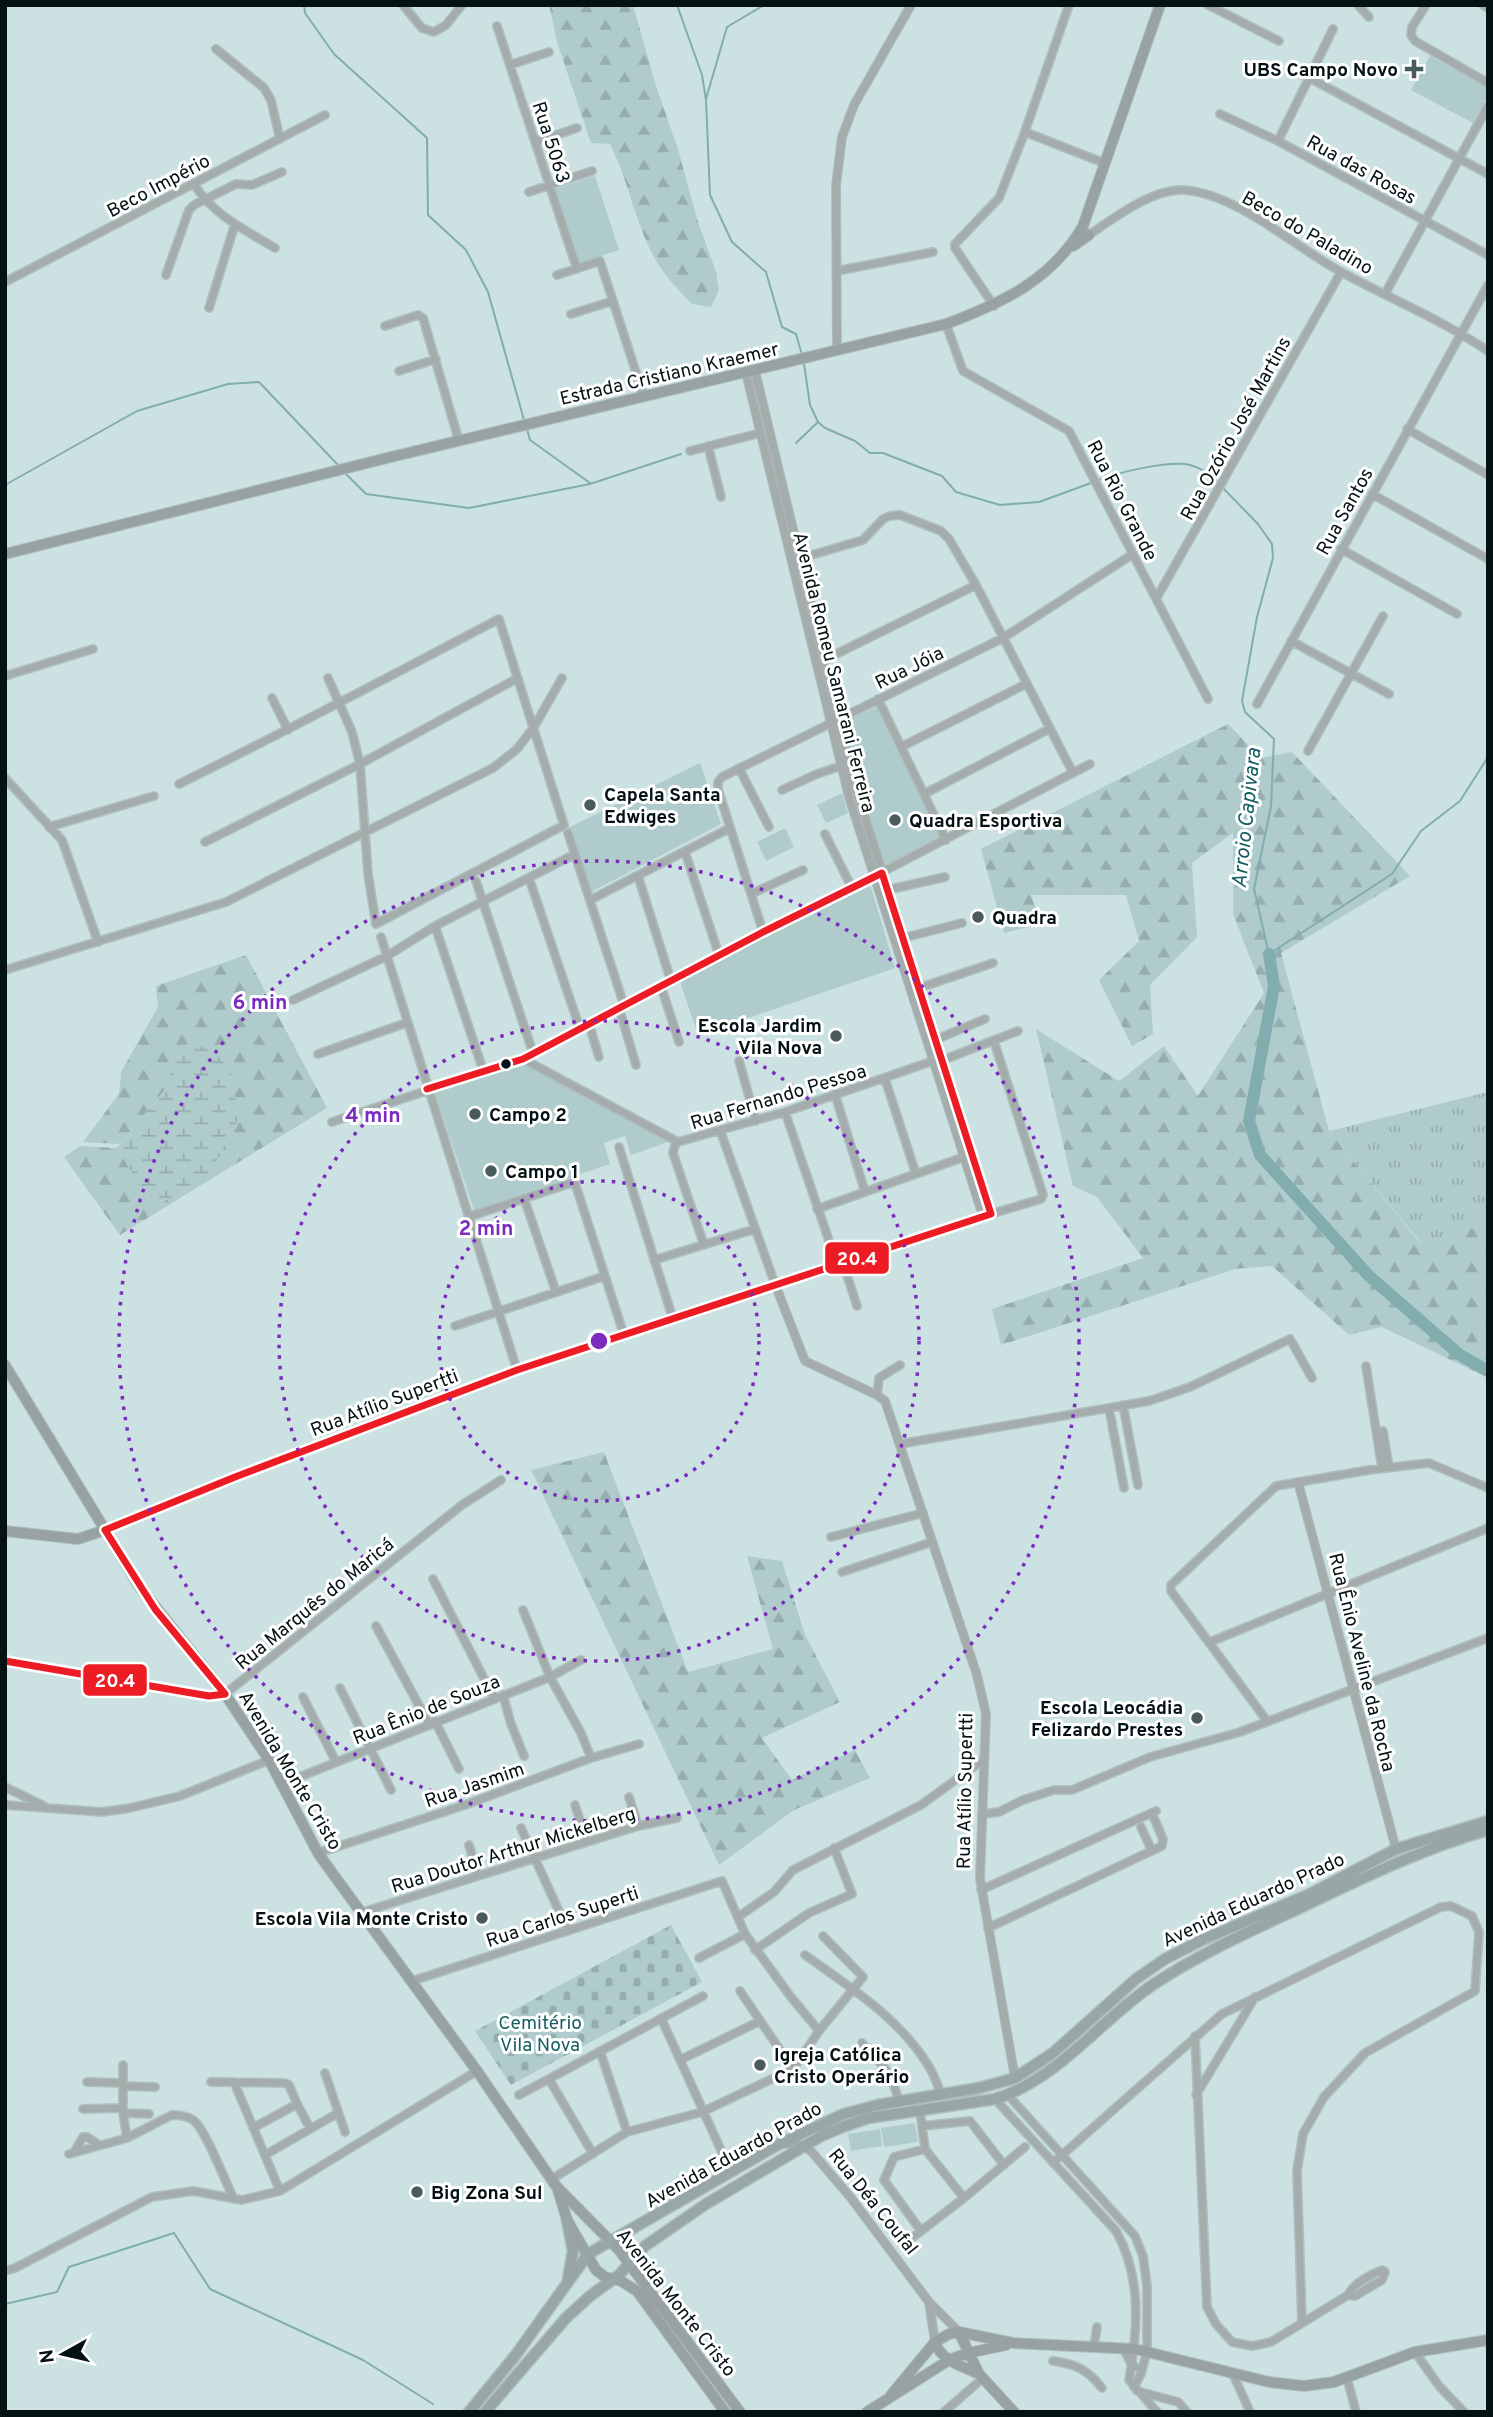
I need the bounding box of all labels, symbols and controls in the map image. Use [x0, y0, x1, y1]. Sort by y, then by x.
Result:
place label: UBS Campo Novo [1243, 59, 1398, 83]
marker: UBS Campo Novo [1404, 59, 1424, 79]
street label: Rua 5063 [526, 99, 575, 186]
street label: Rua das Rosas [1302, 131, 1420, 211]
street label: Beco Império [103, 150, 215, 224]
street label: Beco do Paladino [1237, 186, 1377, 281]
street label: Rua Ozório José Martins [1176, 333, 1297, 525]
street label: Estrada Cristiano Kraemer [558, 338, 782, 412]
street label: Rua Rio Grande [1080, 436, 1162, 565]
street label: Rua Santos [1312, 464, 1380, 560]
street label: Avenida Romeu Samarani Ferreira [787, 530, 880, 815]
street label: Rua Jóia [872, 642, 948, 696]
water label: Arroio Capivara [1227, 747, 1268, 890]
place label: Capela Santa Edwiges [604, 784, 721, 830]
marker: Capela Santa Edwiges [582, 797, 598, 813]
place label: Quadra Esportiva [909, 810, 1062, 834]
marker: Quadra Esportiva [887, 812, 903, 828]
place label: Quadra [992, 907, 1057, 931]
marker: Quadra [970, 909, 986, 925]
text: 6 min [233, 990, 287, 1017]
place label: Escola Jardim Vila Nova [698, 1015, 822, 1061]
marker: Escola Jardim Vila Nova [828, 1028, 844, 1044]
unlabelled marker [499, 1057, 513, 1071]
street label: Rua Fernando Pessoa [688, 1060, 870, 1136]
text: 4 min [345, 1103, 401, 1130]
place label: Campo 2 [489, 1104, 567, 1128]
marker: Campo 2 [467, 1106, 483, 1122]
place label: Campo 1 [505, 1161, 579, 1185]
marker: Campo 1 [483, 1163, 499, 1179]
text: 2 min [459, 1216, 513, 1243]
line badge: 20.4 [824, 1241, 890, 1275]
text: 20.4 [837, 1248, 877, 1272]
centre of rings [587, 1329, 611, 1353]
street label: Rua Atílio Supertti [307, 1365, 462, 1443]
street label: Rua Marquês do Maricá [231, 1533, 399, 1676]
street label: Rua Ênio Aveline da Rocha [1322, 1550, 1401, 1774]
line badge: 20.4 [82, 1663, 148, 1697]
street label: Rua Ênio de Souza [349, 1669, 504, 1751]
text: 20.4 [95, 1670, 135, 1694]
street label: Avenida Monte Cristo [232, 1687, 346, 1855]
place label: Escola Leocádia Felizardo Prestes [1031, 1697, 1183, 1743]
marker: Escola Leocádia Felizardo Prestes [1189, 1710, 1205, 1726]
street label: Rua Atílio Supertti [953, 1713, 979, 1869]
street label: Rua Jasmim [422, 1758, 528, 1814]
street label: Rua Doutor Arthur Mickelberg [388, 1802, 639, 1900]
street label: Avenida Eduardo Prado [1159, 1848, 1349, 1954]
street label: Rua Carlos Superti [483, 1882, 642, 1954]
place label: Escola Vila Monte Cristo [255, 1908, 468, 1932]
marker: Escola Vila Monte Cristo [474, 1910, 490, 1926]
park label: Cemitério Vila Nova [498, 2012, 582, 2058]
place label: Igreja Católica Cristo Operário [774, 2044, 909, 2090]
marker: Igreja Católica Cristo Operário [752, 2057, 768, 2073]
street label: Avenida Eduardo Prado [641, 2097, 827, 2214]
street label: Rua Déa Coufal [822, 2144, 923, 2260]
place label: Big Zona Sul [431, 2182, 543, 2206]
marker: Big Zona Sul [409, 2184, 425, 2200]
street label: Avenida Monte Cristo [610, 2224, 741, 2382]
north arrow [28, 2319, 98, 2389]
text: N [35, 2348, 61, 2365]

